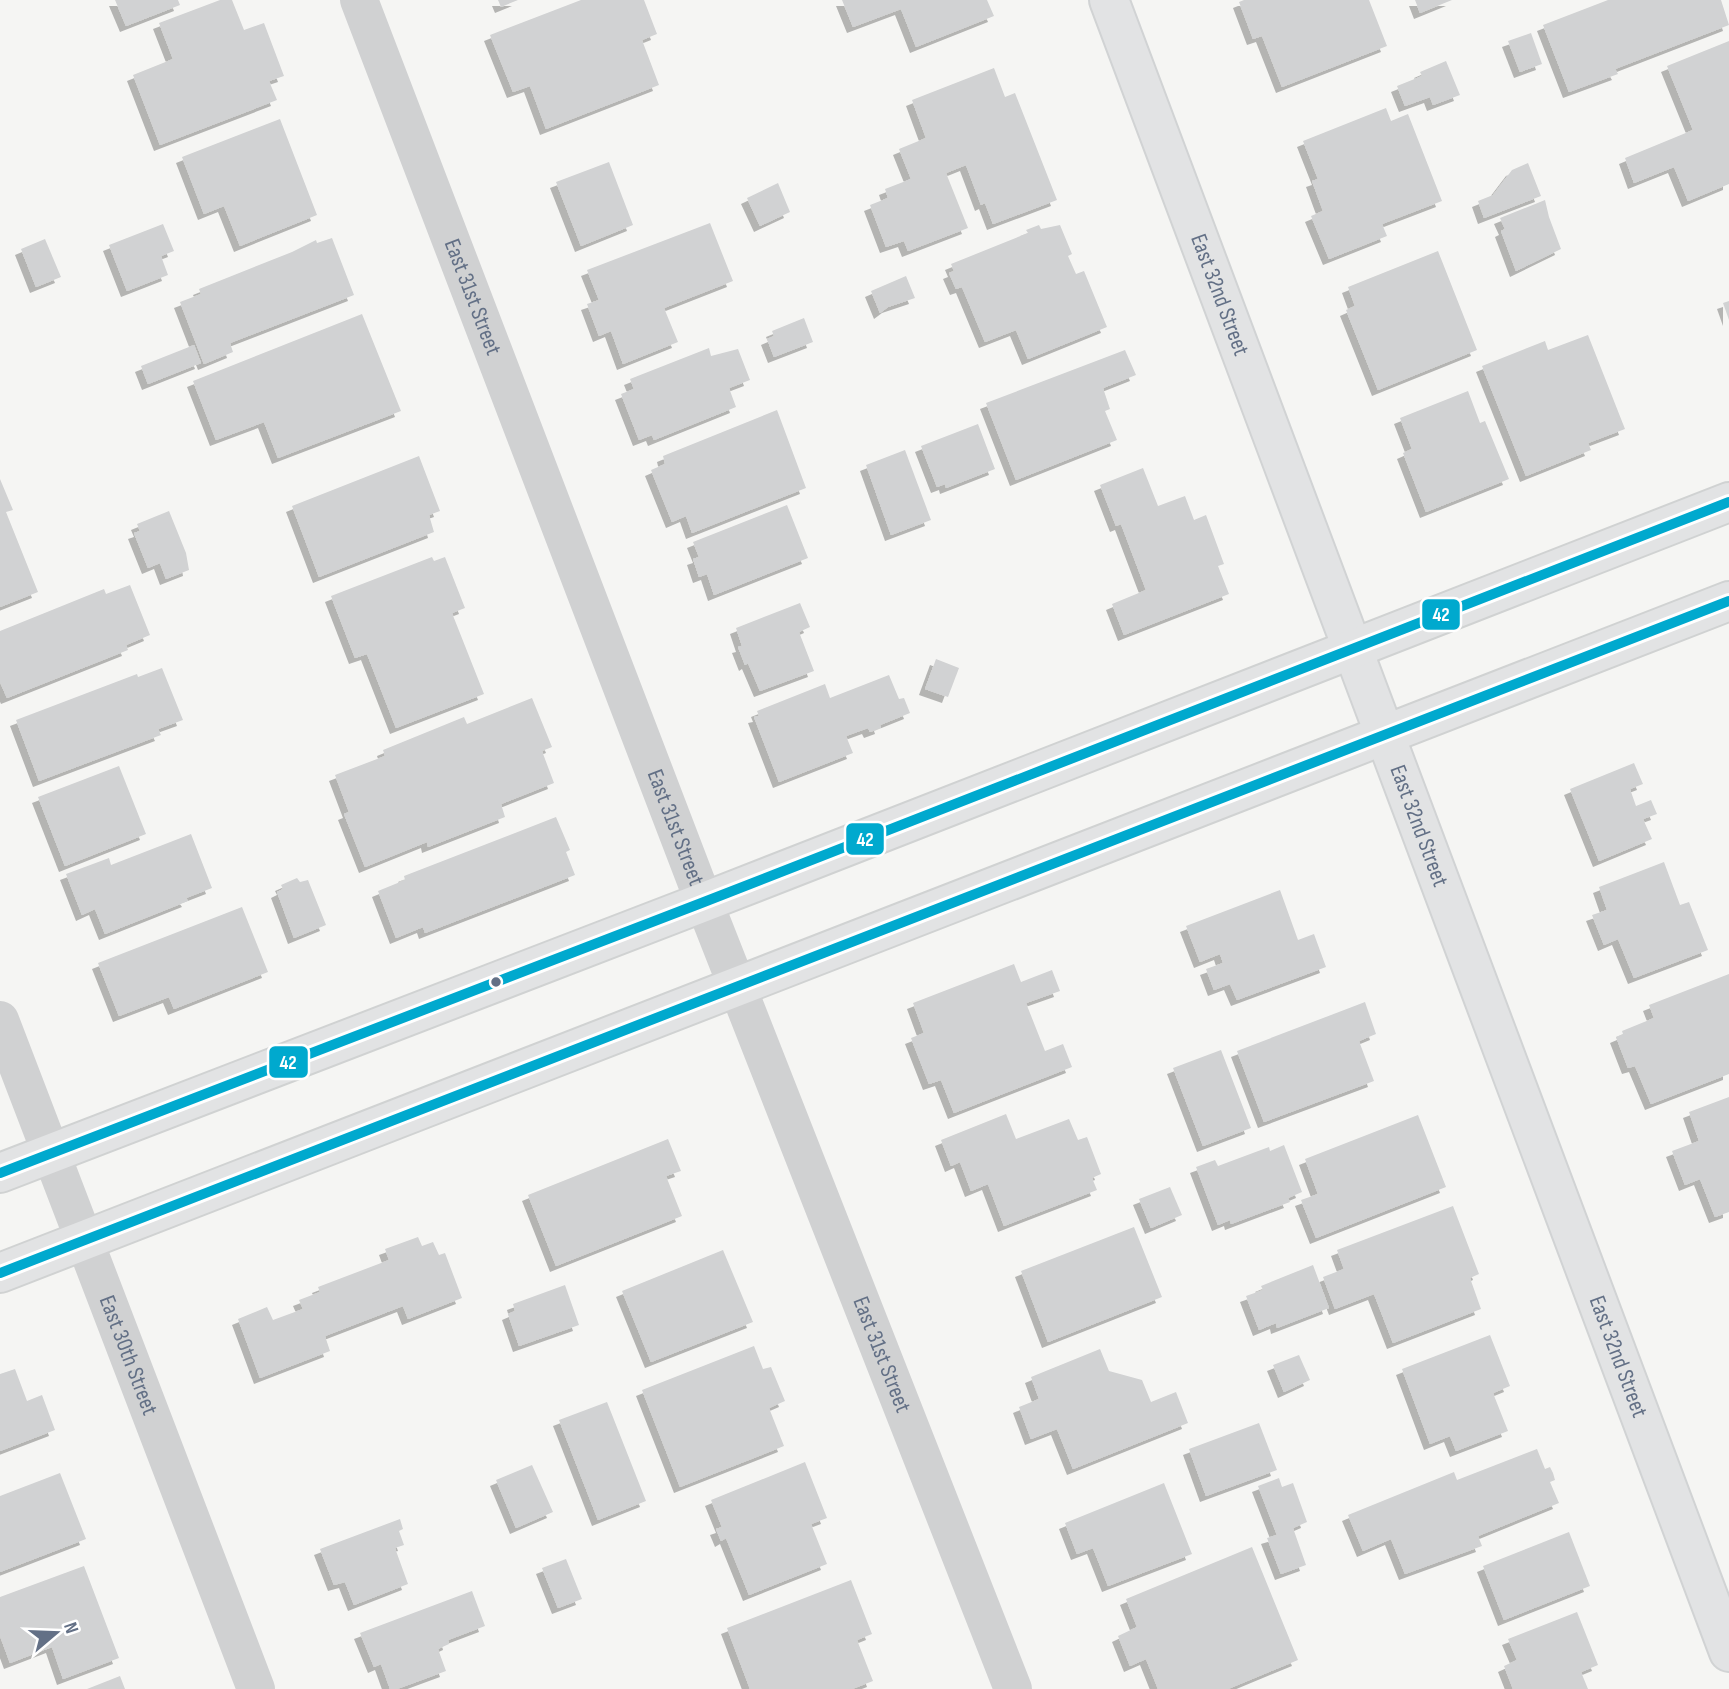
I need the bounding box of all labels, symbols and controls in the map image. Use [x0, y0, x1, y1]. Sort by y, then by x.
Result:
street label: East 32nd Street [1184, 230, 1255, 360]
street label: East 31st Street [438, 235, 508, 359]
line badge: 42 [1421, 598, 1461, 631]
text: 42 [1432, 604, 1450, 627]
street label: East 32nd Street [1383, 761, 1454, 890]
street label: East 31st Street [641, 765, 710, 890]
line badge: 42 [845, 822, 885, 856]
text: 42 [856, 829, 874, 852]
unlabelled marker [489, 975, 503, 989]
line badge: 42 [268, 1045, 309, 1079]
text: 42 [279, 1052, 297, 1075]
street label: East 30th Street [93, 1291, 164, 1419]
street label: East 32nd Street [1583, 1292, 1654, 1421]
street label: East 31st Street [846, 1293, 917, 1417]
north arrow [21, 1598, 91, 1668]
text: N [58, 1619, 83, 1636]

